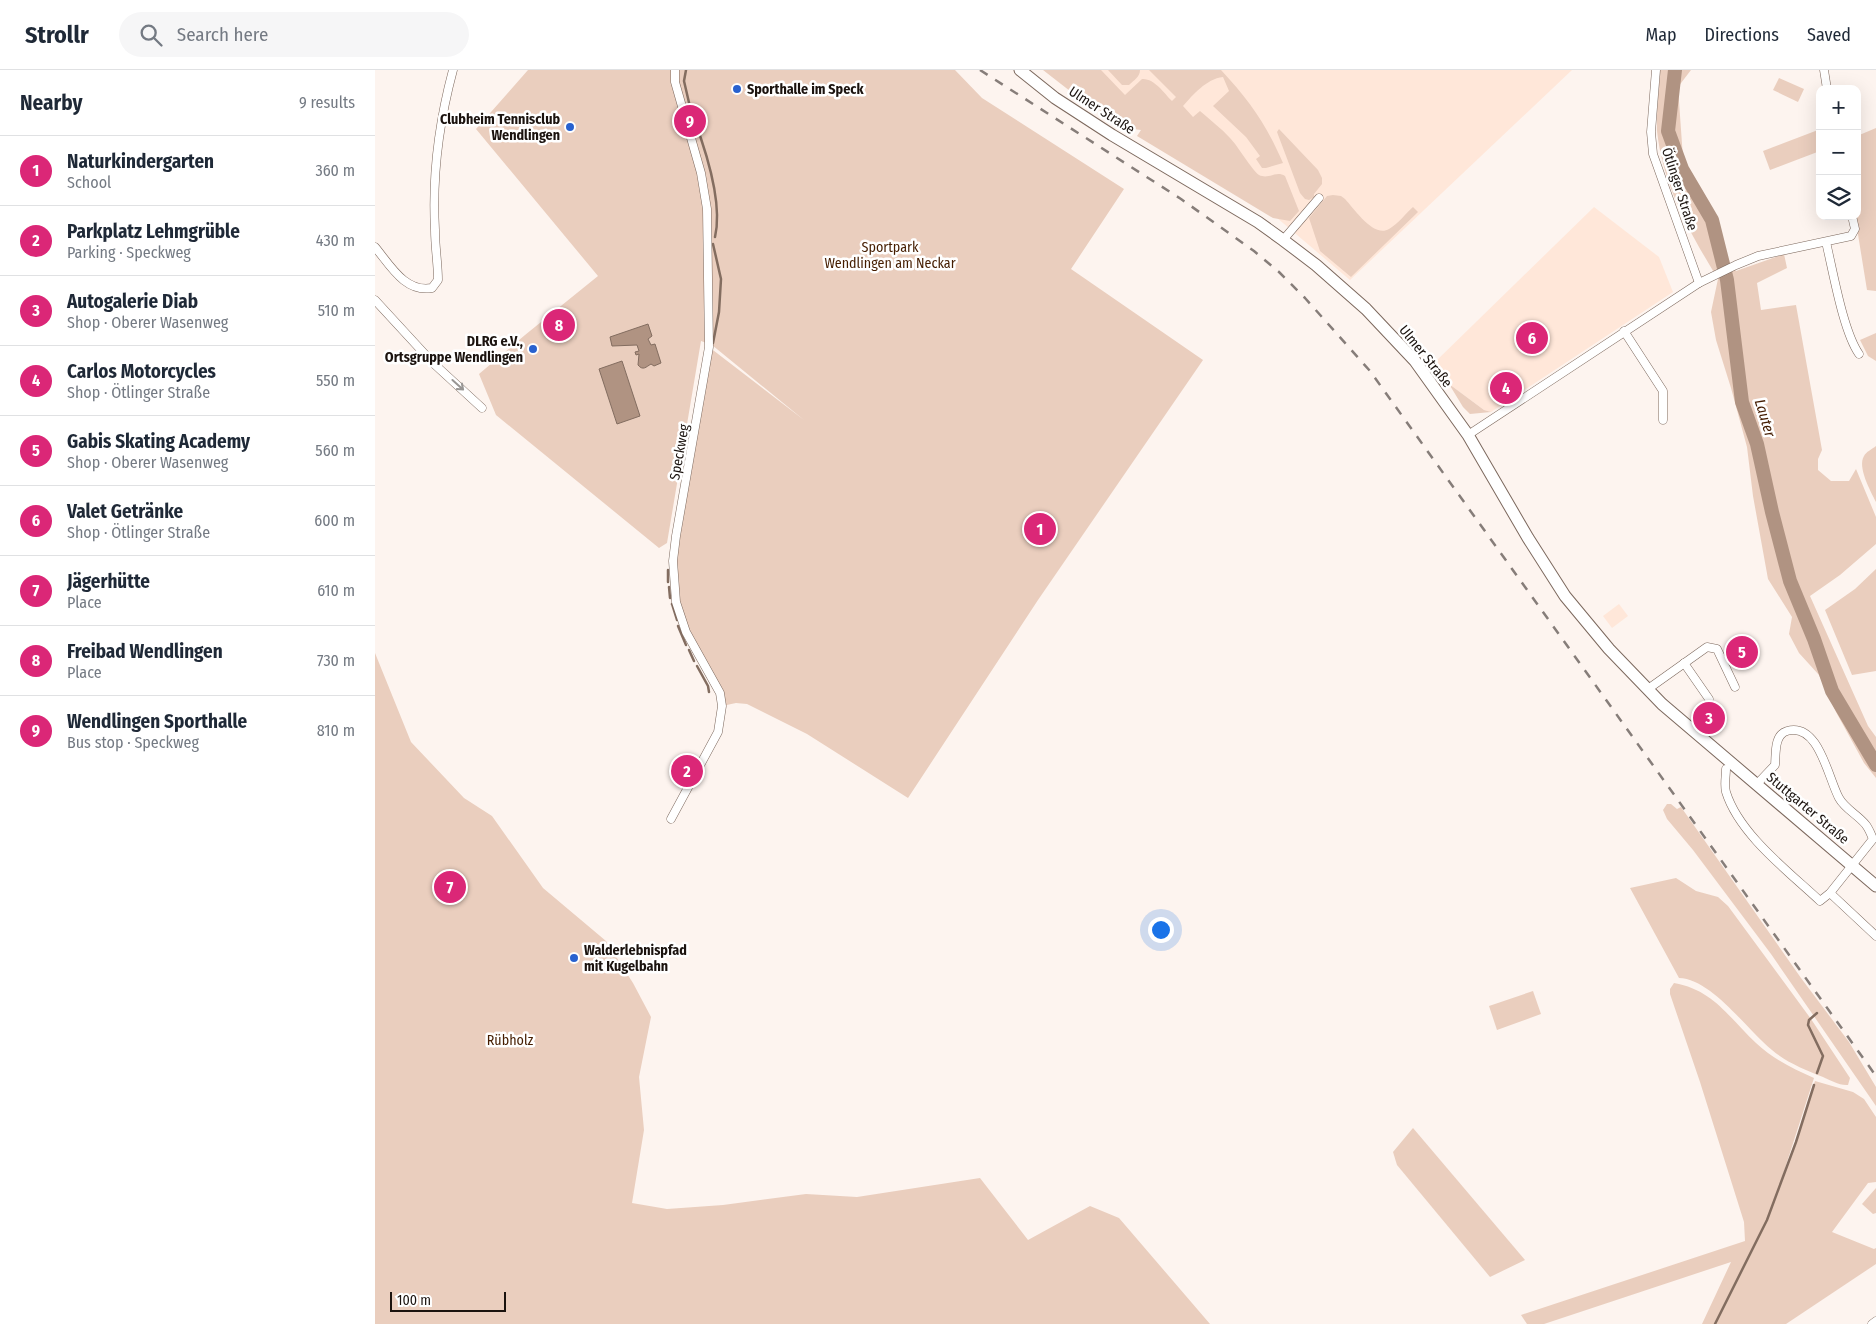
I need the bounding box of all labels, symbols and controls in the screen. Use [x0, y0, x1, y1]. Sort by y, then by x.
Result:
search box [119, 12, 469, 57]
text: Strollr [25, 21, 89, 49]
icon: search [137, 21, 165, 49]
text: Search here [177, 23, 268, 46]
text: Map [1645, 24, 1677, 46]
text: Directions [1705, 24, 1779, 46]
text: Saved [1807, 24, 1851, 46]
place label: Sporthalle im Speck [747, 81, 864, 98]
marker: Sporthalle im Speck [731, 83, 743, 95]
street label: Ulmer Straße [1066, 83, 1138, 138]
map controls [1816, 85, 1861, 220]
button: + [1816, 85, 1861, 130]
text: Nearby [20, 90, 82, 116]
text: 9 results [299, 93, 355, 112]
pin: 9 [674, 102, 706, 140]
place label: Clubheim Tennisclub Wendlingen [440, 111, 560, 144]
marker: Clubheim Tennisclub Wendlingen [564, 121, 576, 133]
button: − [1816, 130, 1861, 175]
street label: Ötlinger Straße [1658, 145, 1702, 233]
text: Naturkindergarten [67, 150, 214, 173]
text: 1 [33, 161, 39, 180]
text: 360 m [315, 161, 355, 180]
text: School [67, 173, 111, 192]
button: layers [1816, 175, 1861, 220]
text: Parkplatz Lehmgrüble [67, 220, 240, 243]
text: 2 [32, 231, 40, 250]
text: 430 m [316, 231, 355, 250]
park label: Sportpark Wendlingen am Neckar [824, 239, 956, 272]
text: Parking · Speckweg [67, 243, 191, 262]
text: Autogalerie Diab [67, 290, 198, 313]
text: 3 [32, 301, 40, 320]
text: 510 m [318, 301, 355, 320]
pin: 8 [543, 306, 575, 344]
text: Shop · Oberer Wasenweg [67, 313, 228, 332]
pin: 6 [1516, 319, 1548, 357]
street label: Ulmer Straße [1395, 322, 1456, 391]
place label: DLRG e.V., Ortsgruppe Wendlingen [385, 333, 523, 366]
marker: DLRG e.V., Ortsgruppe Wendlingen [527, 343, 539, 355]
text: Carlos Motorcycles [67, 360, 216, 383]
pin: 4 [1490, 369, 1522, 407]
text: 4 [32, 371, 40, 390]
text: 550 m [316, 371, 355, 390]
one-way arrow [452, 379, 465, 391]
text: Shop · Ötlinger Straße [67, 383, 210, 402]
water label: Lauter [1751, 397, 1780, 440]
street label: Speckweg [666, 422, 693, 481]
text: Gabis Skating Academy [67, 430, 250, 453]
text: 5 [32, 441, 40, 460]
text: 560 m [315, 441, 355, 460]
text: Shop · Oberer Wasenweg [67, 453, 228, 472]
text: Valet Getränke [67, 500, 183, 523]
pin: 1 [1024, 510, 1056, 548]
text: 6 [32, 511, 40, 530]
text: 600 m [314, 511, 355, 530]
text: Shop · Ötlinger Straße [67, 523, 210, 542]
text: Jägerhütte [67, 570, 150, 593]
text: 7 [33, 581, 39, 600]
text: 610 m [317, 581, 355, 600]
text: Place [67, 593, 102, 612]
pin: 5 [1726, 633, 1758, 671]
text: Freibad Wendlingen [67, 640, 223, 663]
text: 8 [32, 651, 40, 670]
text: 730 m [317, 651, 355, 670]
text: Place [67, 663, 102, 682]
pin: 3 [1693, 699, 1725, 737]
text: Wendlingen Sporthalle [67, 710, 247, 733]
text: 9 [32, 721, 40, 740]
text: 810 m [317, 721, 355, 740]
text: Bus stop · Speckweg [67, 733, 199, 752]
pin: 2 [671, 752, 703, 790]
street label: Stuttgarter Straße [1763, 769, 1852, 848]
pin: 7 [434, 868, 466, 906]
your location [1148, 917, 1174, 943]
place label: Walderlebnispfad mit Kugelbahn [584, 942, 687, 975]
marker: Walderlebnispfad mit Kugelbahn [568, 952, 580, 964]
park label: Rübholz [487, 1032, 534, 1049]
scale bar [390, 1289, 506, 1312]
text: 100 m [397, 1292, 431, 1309]

